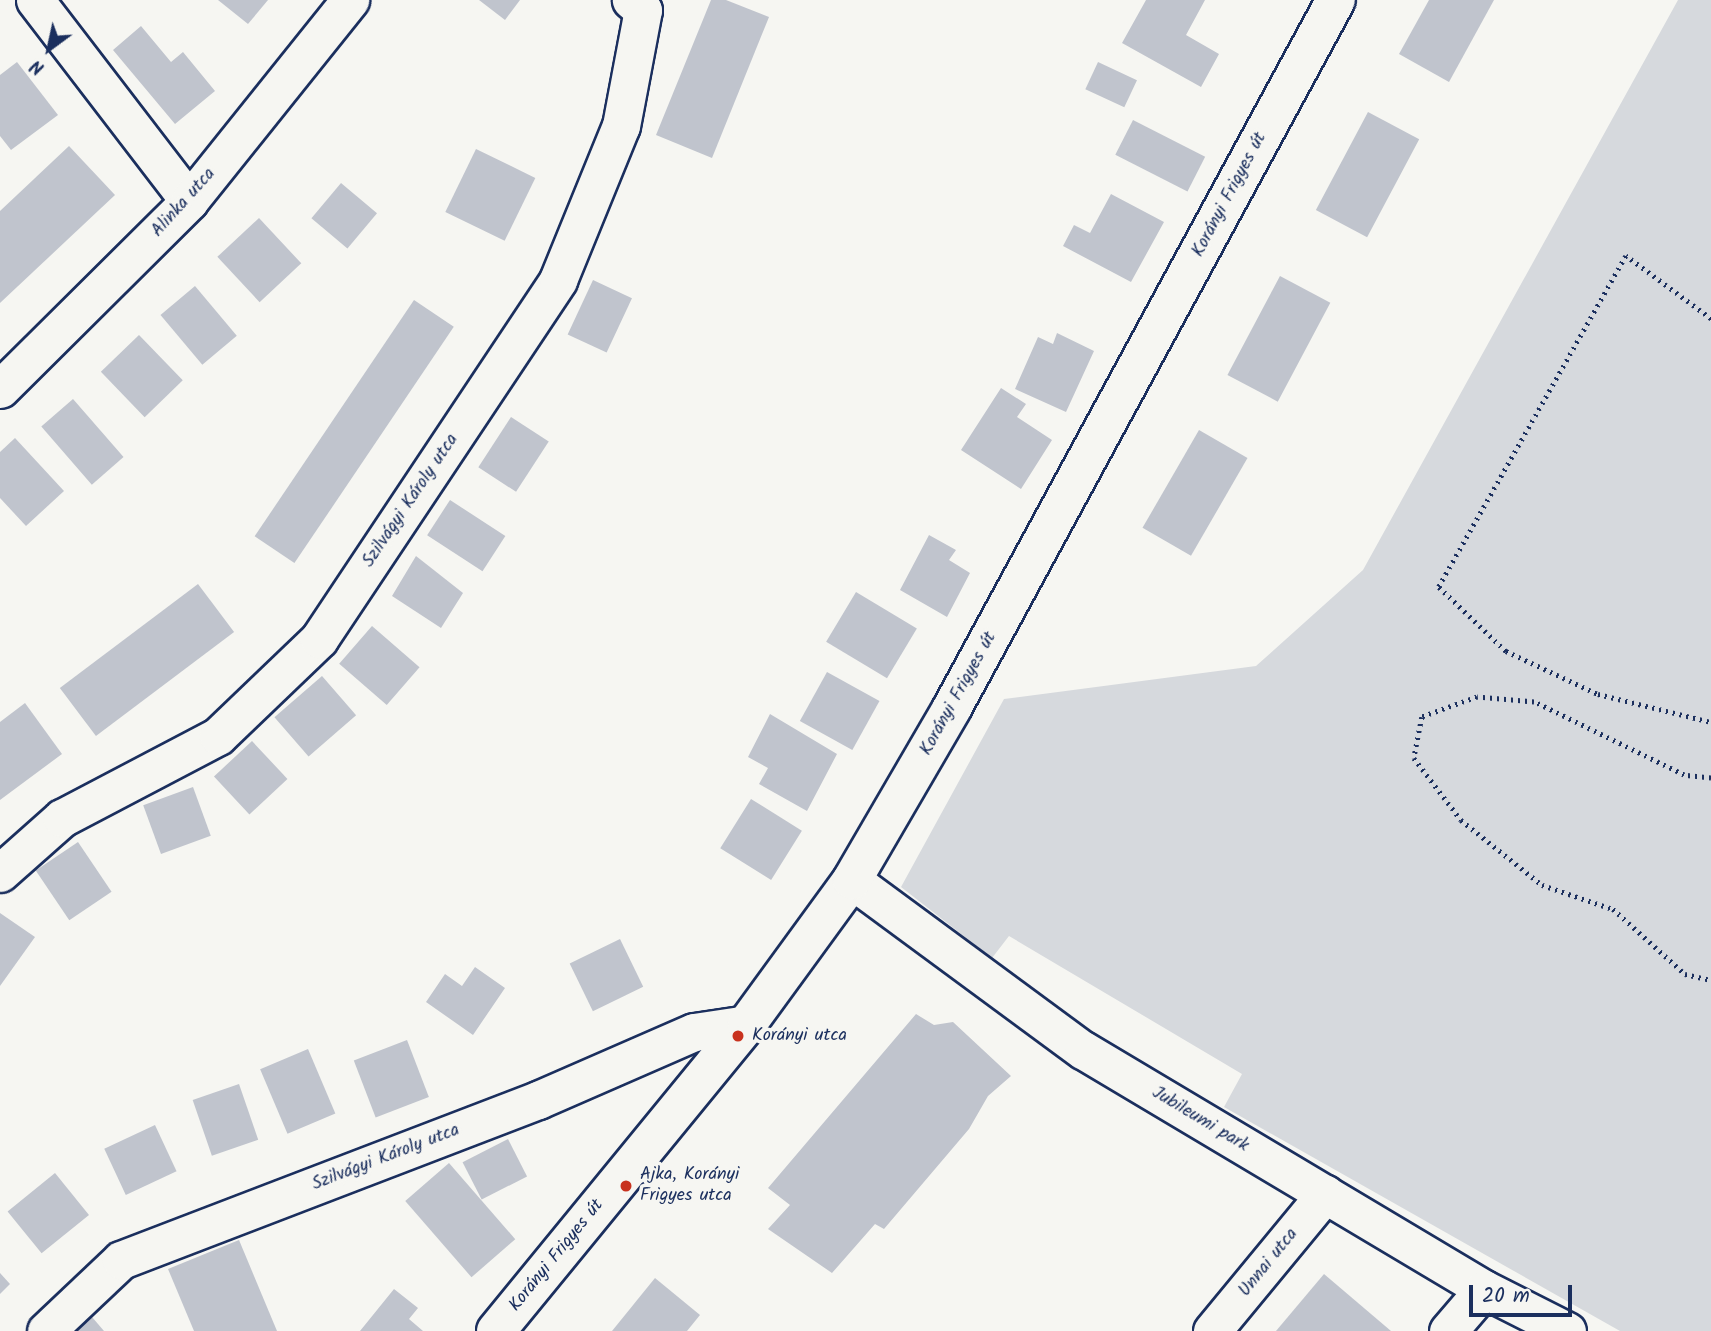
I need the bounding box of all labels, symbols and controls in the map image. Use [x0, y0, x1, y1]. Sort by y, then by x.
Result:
north arrow [14, 14, 84, 84]
text: N [24, 51, 51, 82]
street label: Korányi Frigyes út [1188, 129, 1272, 261]
street label: Alinka utca [147, 164, 221, 242]
street label: Szilvágyi Károly utca [358, 430, 464, 572]
street label: Korányi Frigyes út [916, 628, 1002, 760]
place label: Korányi utca [752, 1025, 847, 1047]
marker: Korányi utca [730, 1028, 746, 1044]
street label: Jubileumi park [1148, 1083, 1252, 1157]
street label: Szilvágyi Károly utca [309, 1120, 463, 1196]
place label: Ajka, Korányi Frigyes utca [640, 1165, 739, 1208]
marker: Ajka, Korányi Frigyes utca [618, 1178, 634, 1194]
street label: Korányi Frigyes út [505, 1196, 609, 1316]
street label: Unnai utca [1235, 1224, 1303, 1302]
scale bar [1473, 1272, 1576, 1316]
text: 20 m [1482, 1280, 1530, 1313]

